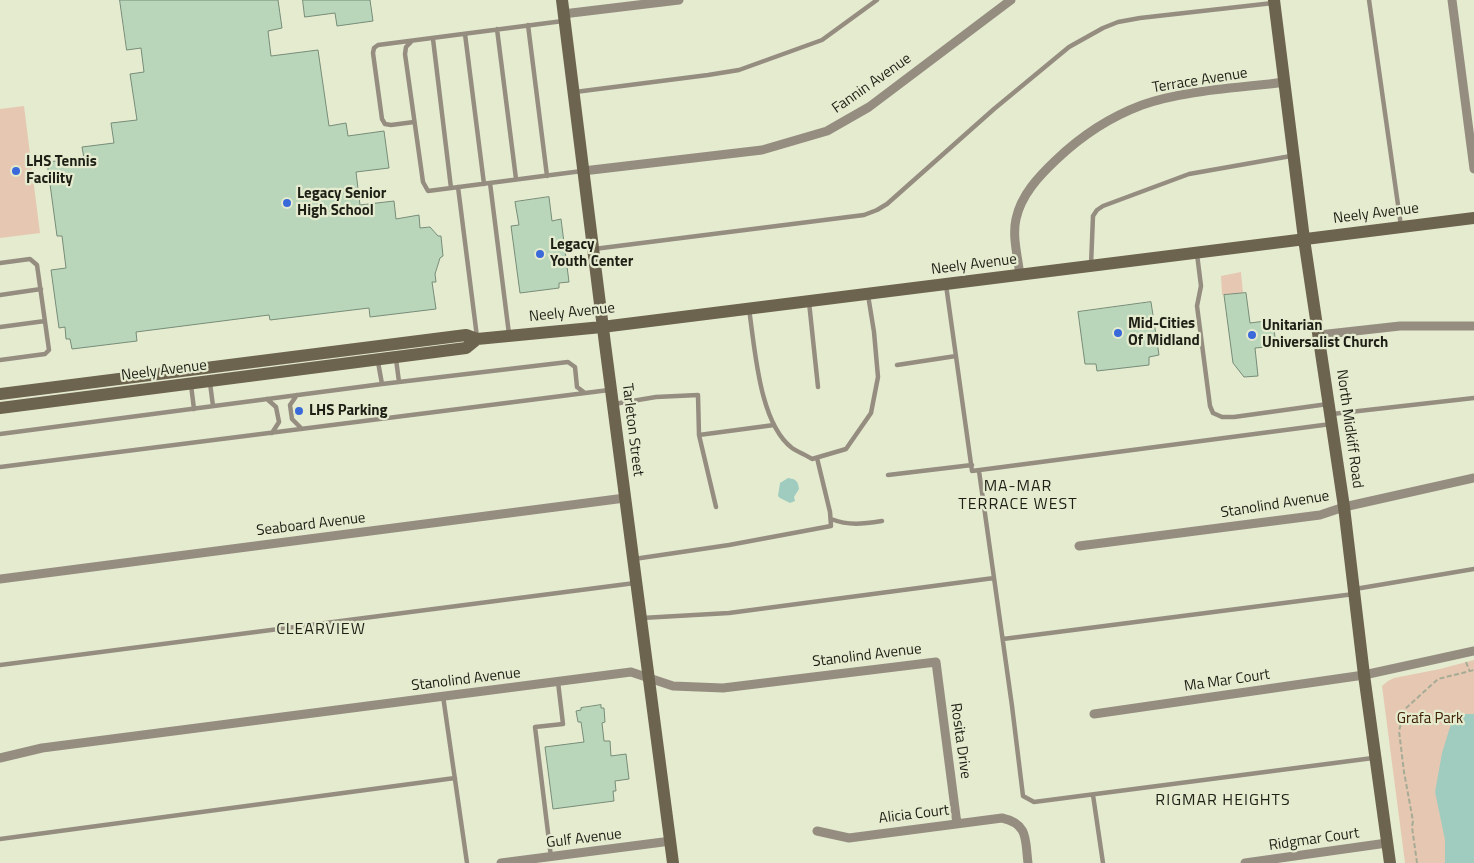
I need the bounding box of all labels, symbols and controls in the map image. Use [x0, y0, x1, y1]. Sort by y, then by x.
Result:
street label: Fannin Avenue [829, 50, 915, 118]
street label: Terrace Avenue [1151, 65, 1249, 97]
place label: LHS Tennis Facility [26, 153, 97, 188]
marker: LHS Tennis Facility [10, 165, 22, 177]
place label: Legacy Senior High School [297, 185, 386, 220]
marker: Legacy Senior High School [281, 197, 293, 209]
street label: Neely Avenue [1332, 200, 1420, 228]
place label: Legacy Youth Center [550, 236, 633, 271]
marker: Legacy Youth Center [534, 248, 546, 260]
street label: Neely Avenue [930, 251, 1018, 279]
street label: Neely Avenue [528, 300, 616, 326]
place label: Mid-Cities Of Midland [1128, 315, 1200, 350]
place label: Unitarian Universalist Church [1262, 317, 1388, 352]
marker: Mid-Cities Of Midland [1112, 327, 1124, 339]
marker: Unitarian Universalist Church [1246, 329, 1258, 341]
street label: Neely Avenue [120, 357, 208, 385]
street label: North Midkiff Road [1332, 368, 1366, 490]
street label: Tarleton Street [617, 383, 647, 477]
place label: LHS Parking [309, 402, 388, 420]
marker: LHS Parking [293, 405, 305, 417]
district label: MA-MAR TERRACE WEST [957, 477, 1079, 515]
street label: Stanolind Avenue [1219, 488, 1331, 522]
street label: Seaboard Avenue [255, 509, 367, 541]
district label: CLEARVIEW [275, 620, 367, 640]
street label: Stanolind Avenue [811, 640, 923, 672]
street label: Stanolind Avenue [410, 664, 522, 696]
street label: Ma Mar Court [1183, 666, 1271, 696]
street label: Rosita Drive [946, 702, 974, 780]
park label: Grafa Park [1397, 710, 1463, 728]
district label: RIGMAR HEIGHTS [1154, 791, 1292, 811]
street label: Alicia Court [878, 802, 950, 828]
street label: Gulf Avenue [545, 825, 623, 853]
street label: Ridgmar Court [1268, 825, 1360, 855]

